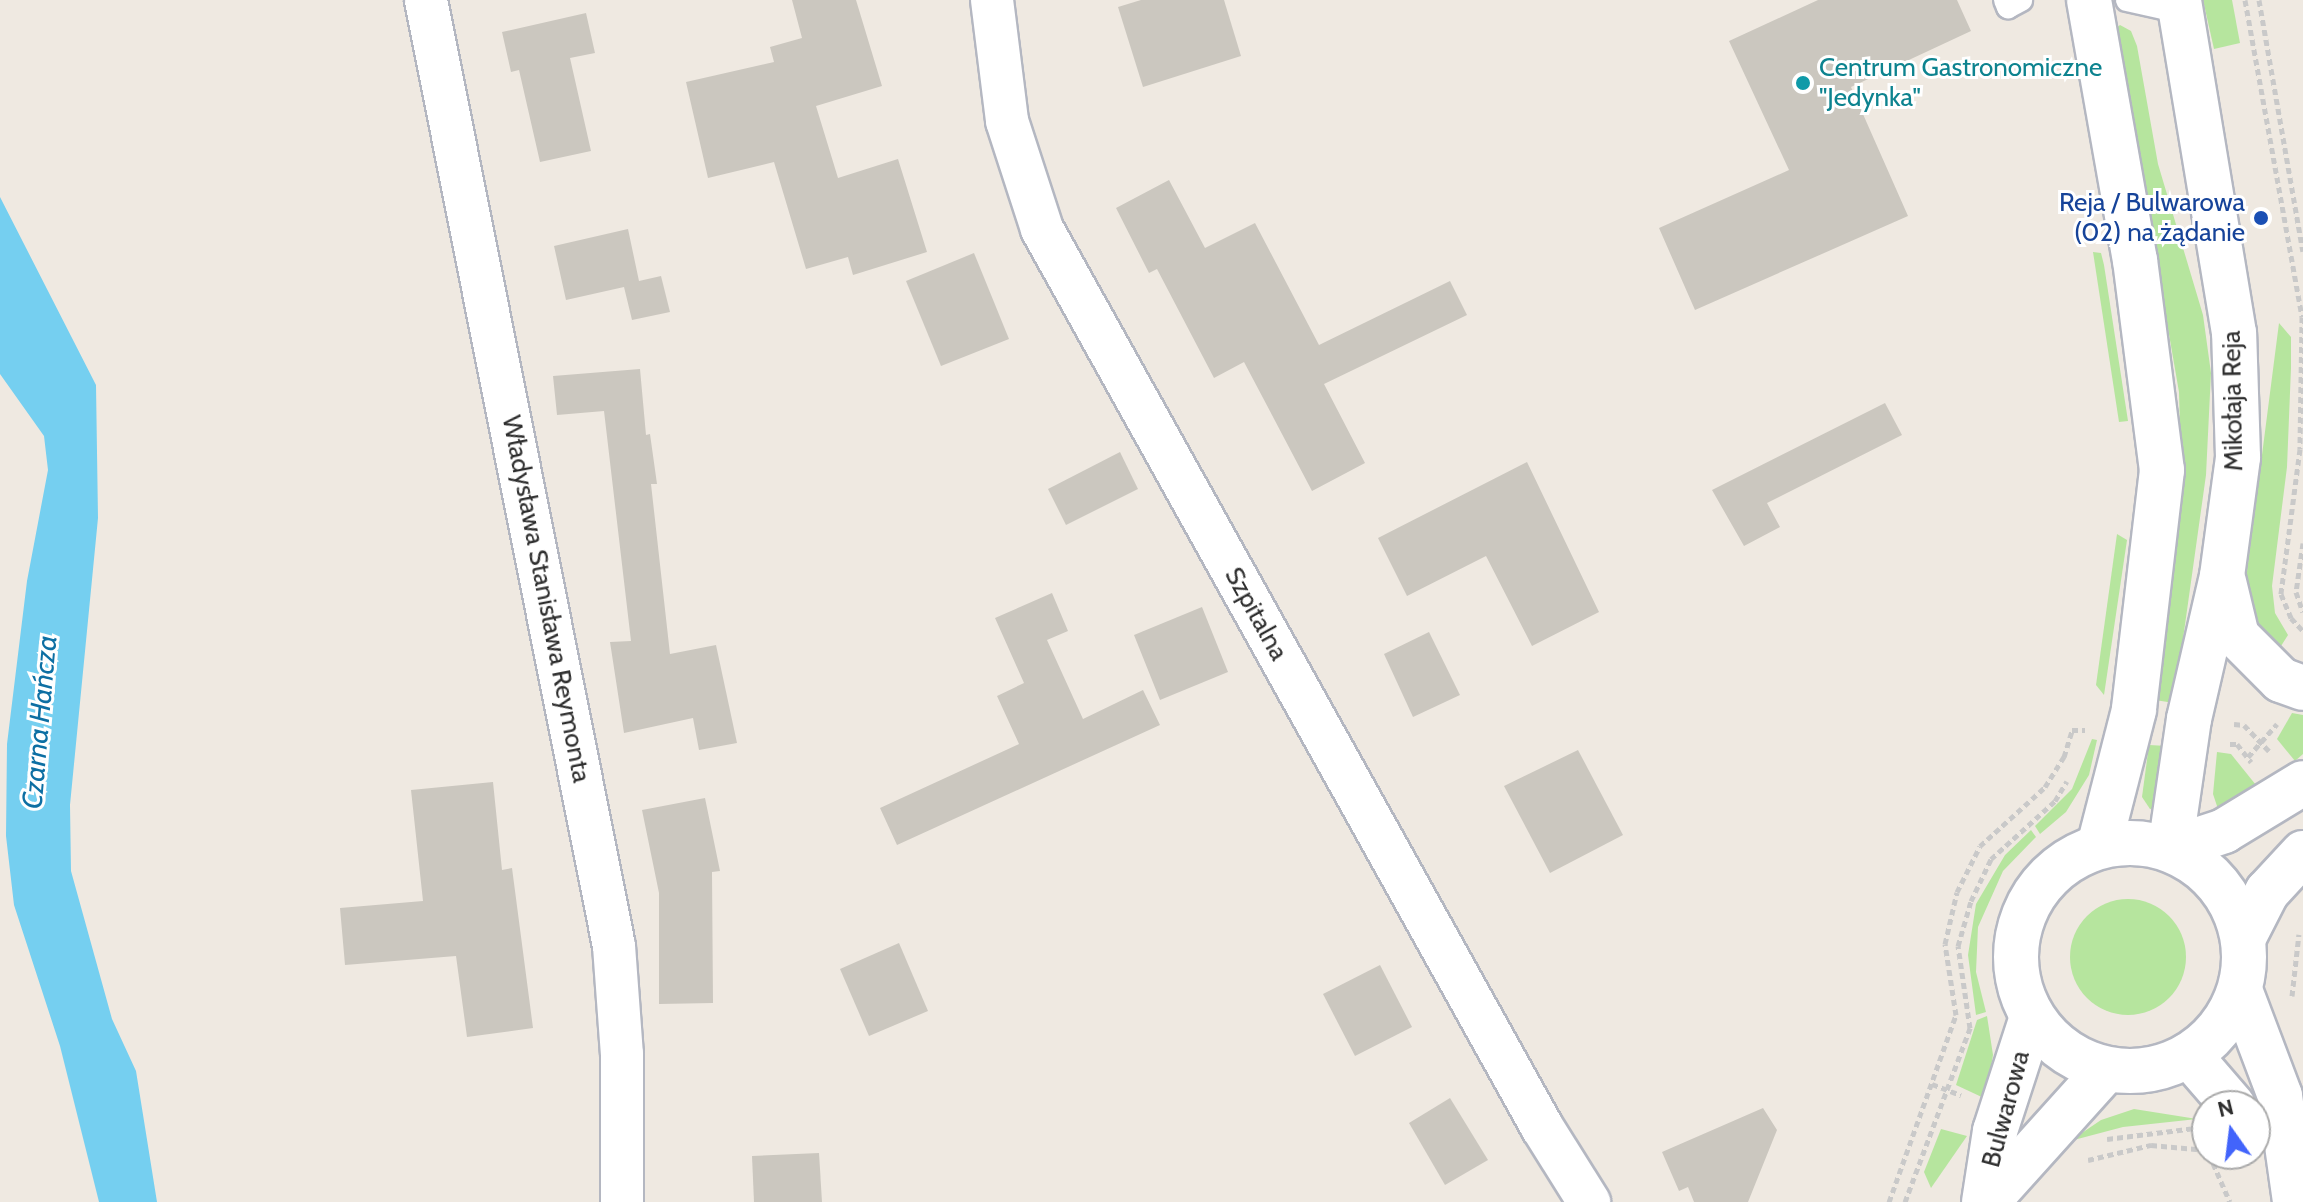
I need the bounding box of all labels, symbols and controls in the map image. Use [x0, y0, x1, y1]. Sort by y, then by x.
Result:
place label: Centrum Gastronomiczne "Jedynka" [1819, 52, 2102, 114]
marker: Centrum Gastronomiczne "Jedynka" [1794, 74, 1812, 92]
place label: Reja / Bulwarowa (02) na żądanie [2059, 187, 2245, 248]
marker: Reja / Bulwarowa (02) na żądanie [2252, 209, 2270, 227]
street label: Mikołaja Reja [2216, 330, 2250, 472]
street label: Władysława Stanisława Reymonta [495, 413, 597, 785]
street label: Szpitalna [1218, 562, 1294, 666]
water label: Czarna Hańcza [15, 634, 63, 810]
street label: Bulwarowa [1975, 1047, 2037, 1171]
north arrow [2191, 1090, 2271, 1170]
text: N [2215, 1093, 2236, 1123]

